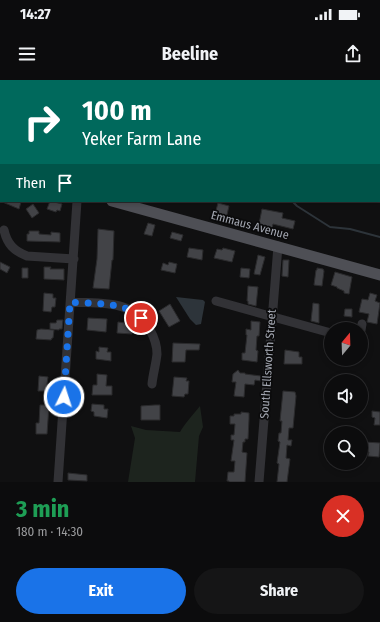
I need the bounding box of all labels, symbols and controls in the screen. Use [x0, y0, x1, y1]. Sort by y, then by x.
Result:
text: 14:27 [20, 5, 51, 23]
icon: menu [16, 43, 38, 65]
text: Beeline [162, 43, 218, 65]
icon: share [342, 43, 364, 65]
text: 100 m [82, 94, 152, 127]
icon: right [16, 96, 68, 148]
text: Yeker Farm Lane [82, 128, 201, 150]
icon: arrive [54, 172, 76, 194]
text: Then [16, 174, 46, 192]
street label: Emmaus Avenue [209, 208, 291, 242]
pin [124, 301, 158, 335]
icon: arrive [130, 307, 152, 329]
street label: South Ellsworth Street [257, 309, 279, 419]
north arrow [324, 322, 368, 366]
map controls [324, 322, 368, 470]
button: sound [324, 374, 368, 418]
position arrow [43, 376, 85, 418]
button: search [324, 426, 368, 470]
text: 3 min [16, 495, 69, 523]
button: close [322, 495, 364, 537]
text: 180 m · 14:30 [16, 524, 83, 539]
button: Exit [16, 568, 186, 614]
button: Share [194, 568, 364, 614]

